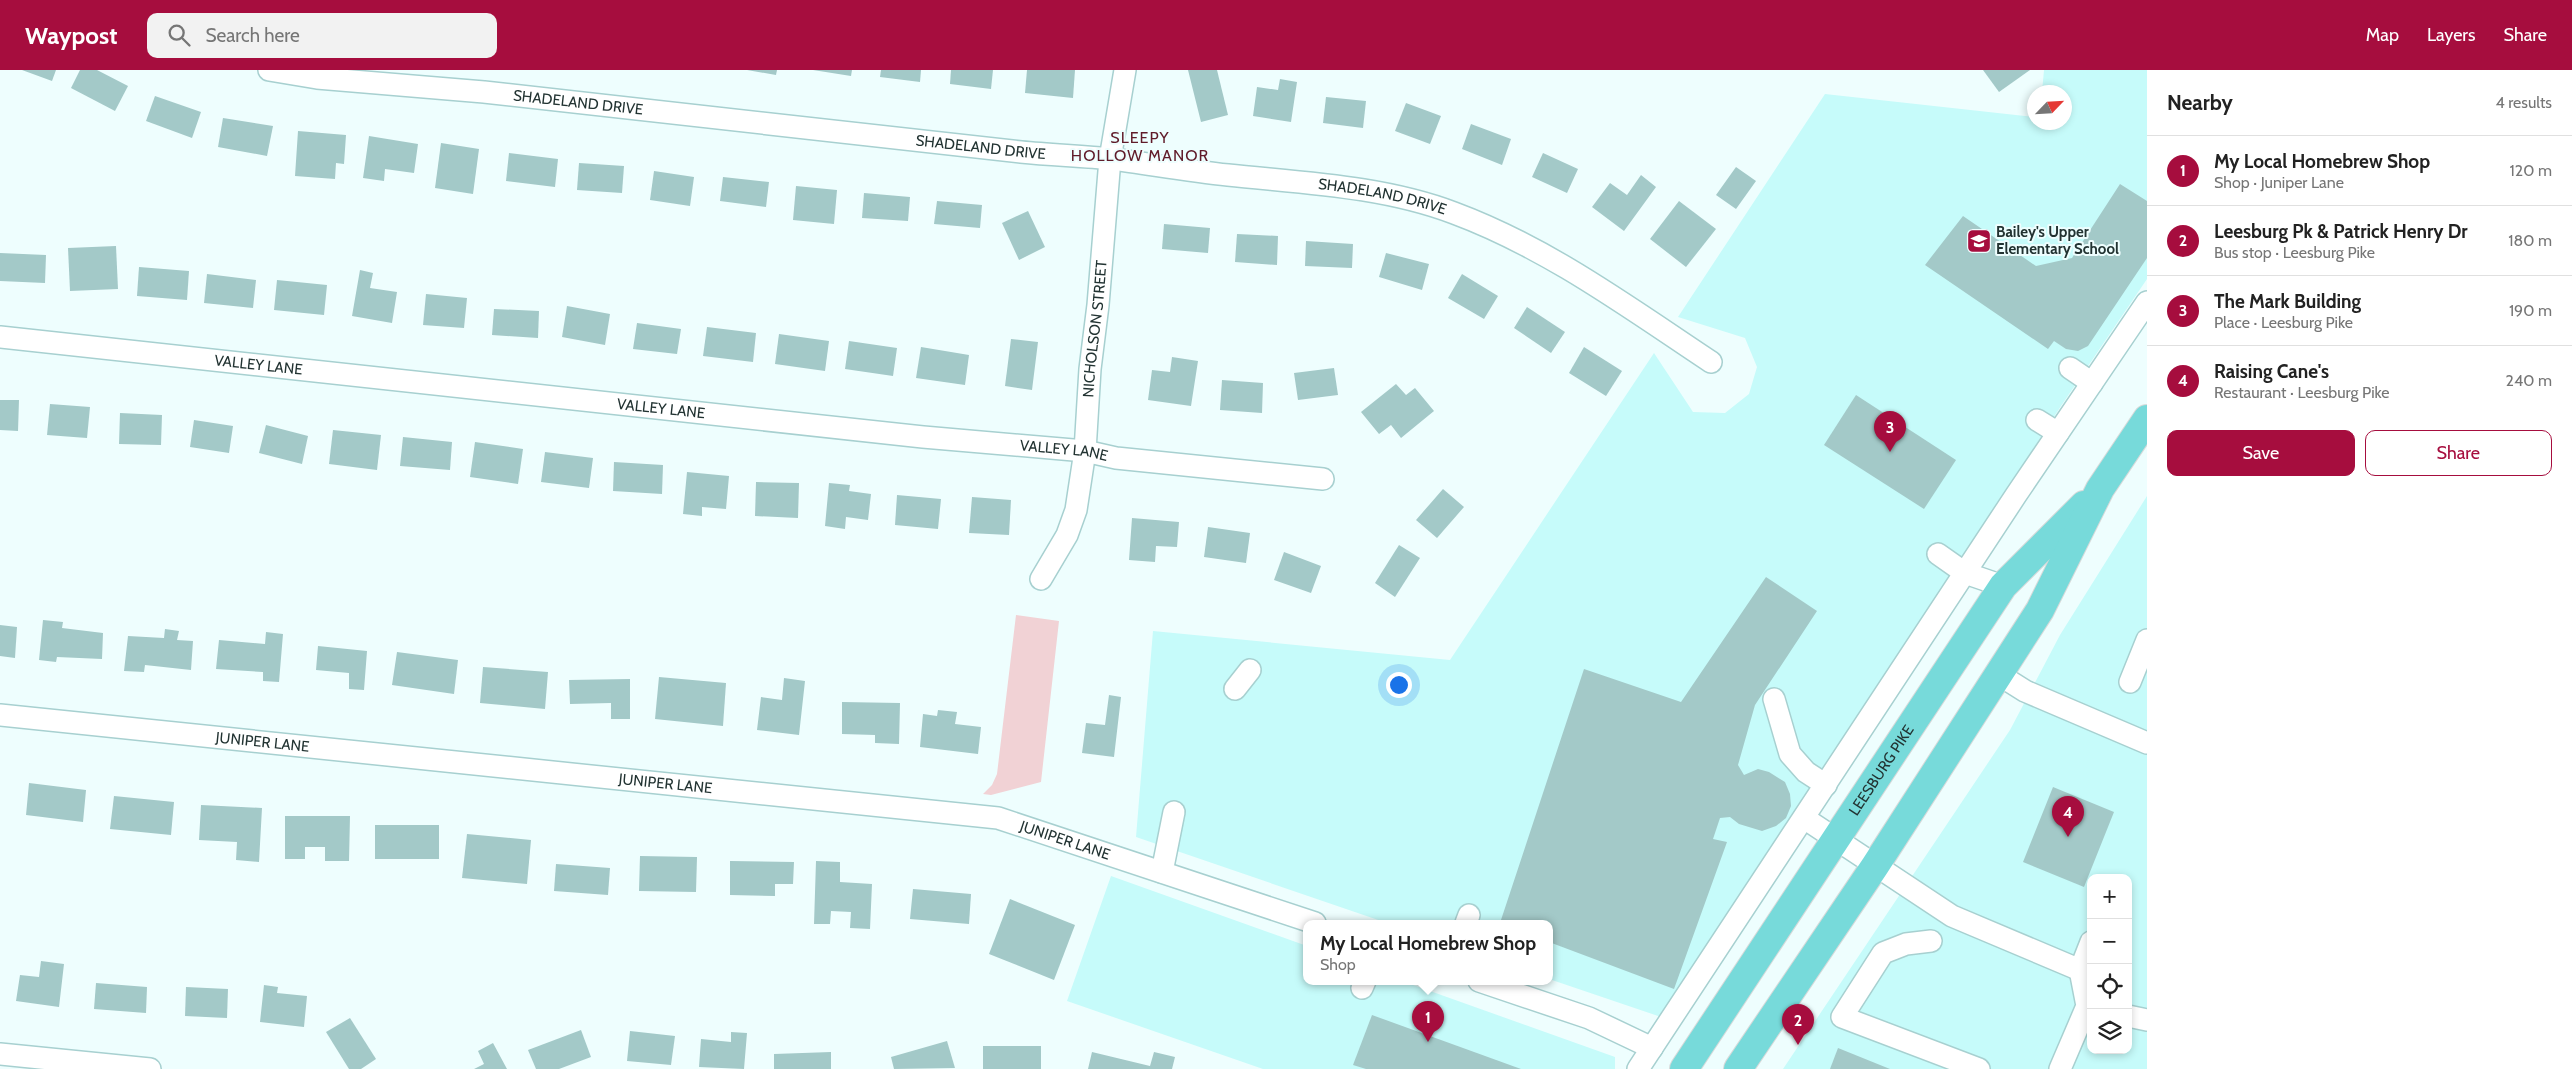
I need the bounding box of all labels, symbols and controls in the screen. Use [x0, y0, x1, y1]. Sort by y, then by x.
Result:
search box [147, 13, 497, 58]
text: Waypost [25, 21, 117, 50]
icon: search [165, 21, 193, 49]
text: Search here [205, 24, 300, 47]
text: Map [2366, 24, 2399, 46]
text: Layers [2427, 24, 2476, 46]
text: Share [2504, 24, 2547, 46]
north arrow [2027, 85, 2072, 130]
street label: SHADELAND DRIVE [512, 86, 644, 119]
text: Nearby [2167, 90, 2233, 115]
text: 4 results [2495, 93, 2552, 112]
district label: SLEEPY HOLLOW MANOR [1071, 128, 1209, 165]
street label: SHADELAND DRIVE [915, 131, 1046, 163]
text: My Local Homebrew Shop [2214, 150, 2430, 173]
text: 1 [2180, 161, 2186, 180]
text: 120 m [2510, 161, 2552, 180]
text: Shop · Juniper Lane [2214, 173, 2344, 192]
street label: SHADELAND DRIVE [1317, 175, 1449, 219]
text: Leesburg Pk & Patrick Henry Dr [2214, 220, 2468, 243]
place label: Bailey's Upper Elementary School [1996, 223, 2119, 258]
school or university icon: Bailey's Upper Elementary School [1966, 228, 1992, 254]
text: 2 [2179, 231, 2187, 250]
text: 180 m [2508, 231, 2552, 250]
text: Bus stop · Leesburg Pike [2214, 243, 2375, 262]
street label: NICHOLSON STREET [1079, 259, 1111, 398]
text: The Mark Building [2214, 290, 2361, 313]
text: 3 [2179, 301, 2187, 320]
text: 190 m [2509, 301, 2552, 320]
text: Place · Leesburg Pike [2214, 313, 2353, 332]
street label: VALLEY LANE [214, 351, 303, 379]
text: Raising Cane's [2214, 360, 2329, 383]
text: 4 [2178, 371, 2188, 390]
text: 240 m [2506, 371, 2552, 390]
text: Restaurant · Leesburg Pike [2214, 383, 2390, 402]
street label: VALLEY LANE [616, 395, 706, 422]
pin: 3 [1874, 411, 1906, 452]
button: Save [2167, 430, 2355, 476]
button: Share [2365, 430, 2552, 476]
street label: VALLEY LANE [1019, 436, 1110, 465]
your location [1386, 672, 1412, 698]
street label: LEESBURG PIKE [1845, 722, 1918, 819]
street label: JUNIPER LANE [214, 728, 310, 756]
street label: JUNIPER LANE [617, 770, 713, 797]
pin: 4 [2052, 796, 2084, 837]
street label: JUNIPER LANE [1017, 817, 1113, 864]
map controls [2087, 874, 2132, 1054]
button: + [2087, 874, 2132, 919]
button: − [2087, 919, 2132, 964]
popup [1303, 920, 1553, 985]
text: My Local Homebrew Shop [1320, 932, 1536, 955]
text: Shop [1320, 955, 1356, 974]
button: locate [2087, 964, 2132, 1009]
pin: 1 [1412, 1001, 1444, 1042]
pin: 2 [1782, 1004, 1814, 1045]
button: layers [2087, 1009, 2132, 1054]

